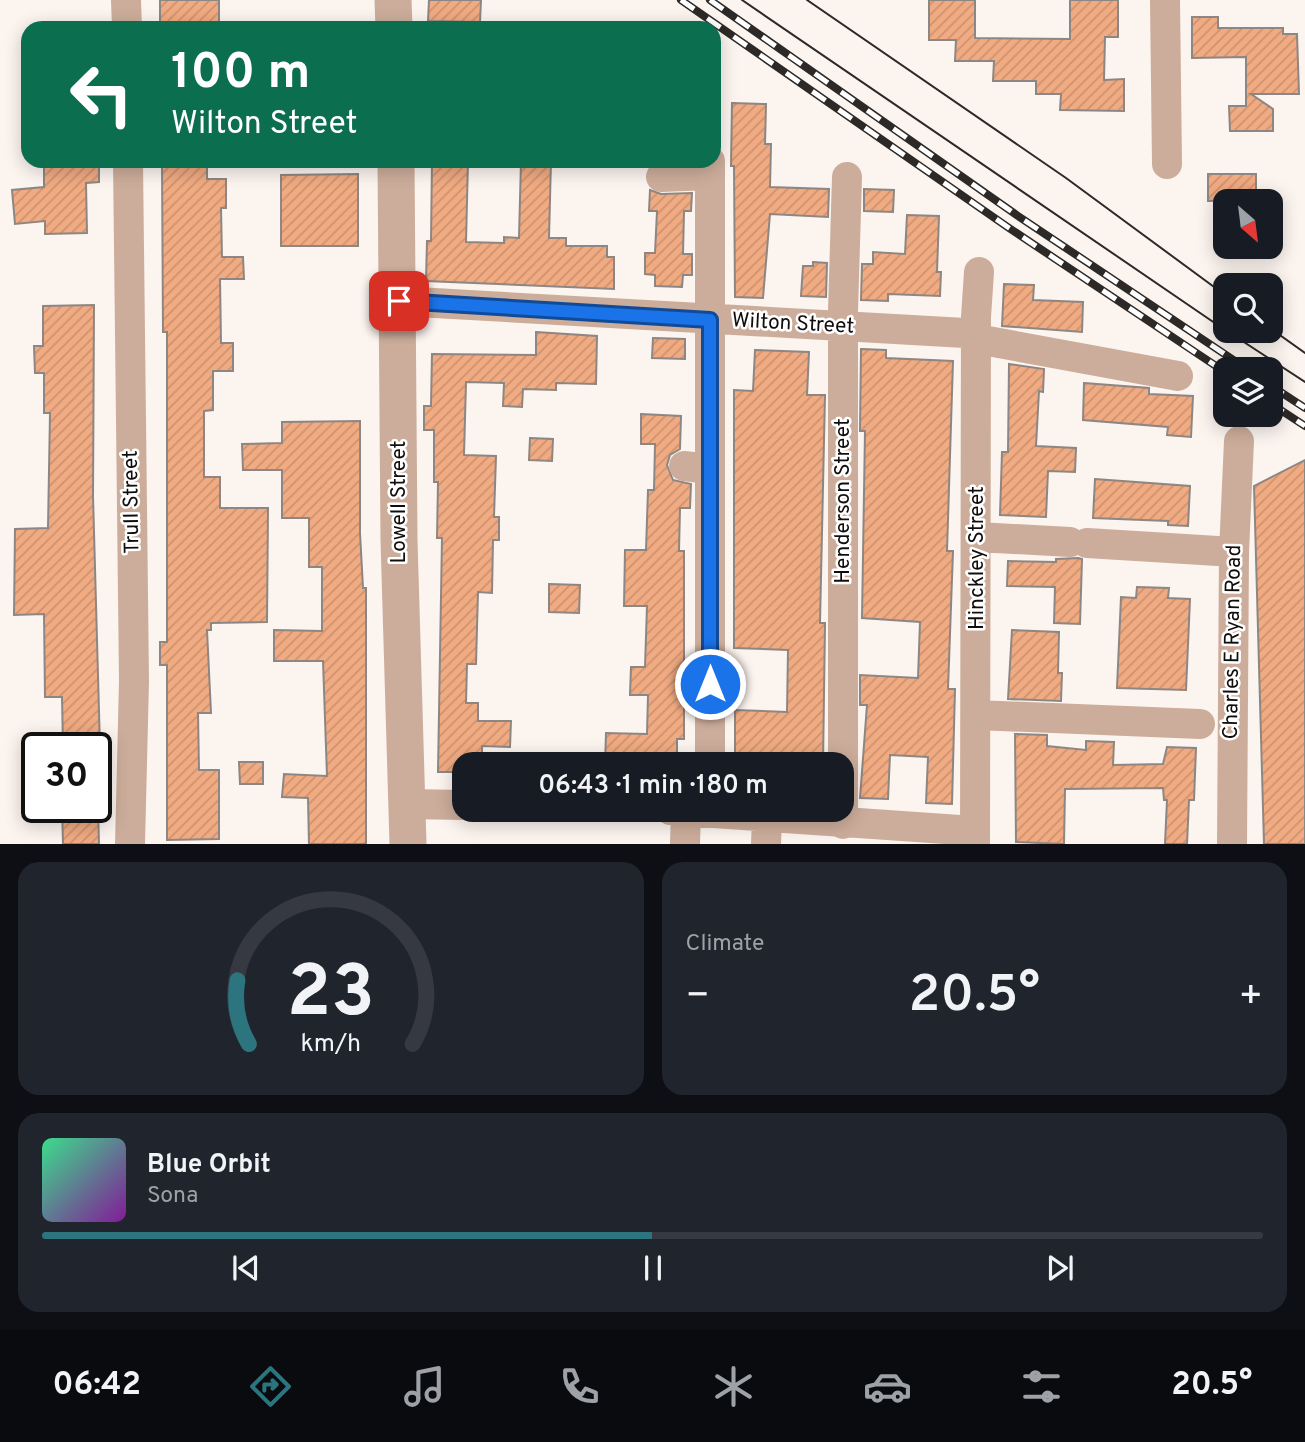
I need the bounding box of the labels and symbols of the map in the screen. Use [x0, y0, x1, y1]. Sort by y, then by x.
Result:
north arrow [1213, 189, 1283, 259]
pin [369, 271, 429, 331]
street label: Wilton Street [731, 307, 855, 341]
street label: Henderson Street [830, 418, 857, 584]
street label: Lowell Street [386, 440, 413, 564]
street label: Trull Street [118, 450, 146, 554]
street label: Hinckley Street [964, 486, 991, 630]
street label: Charles E Ryan Road [1218, 544, 1248, 740]
position arrow [673, 647, 747, 721]
speed limit sign: 30 [21, 732, 112, 823]

